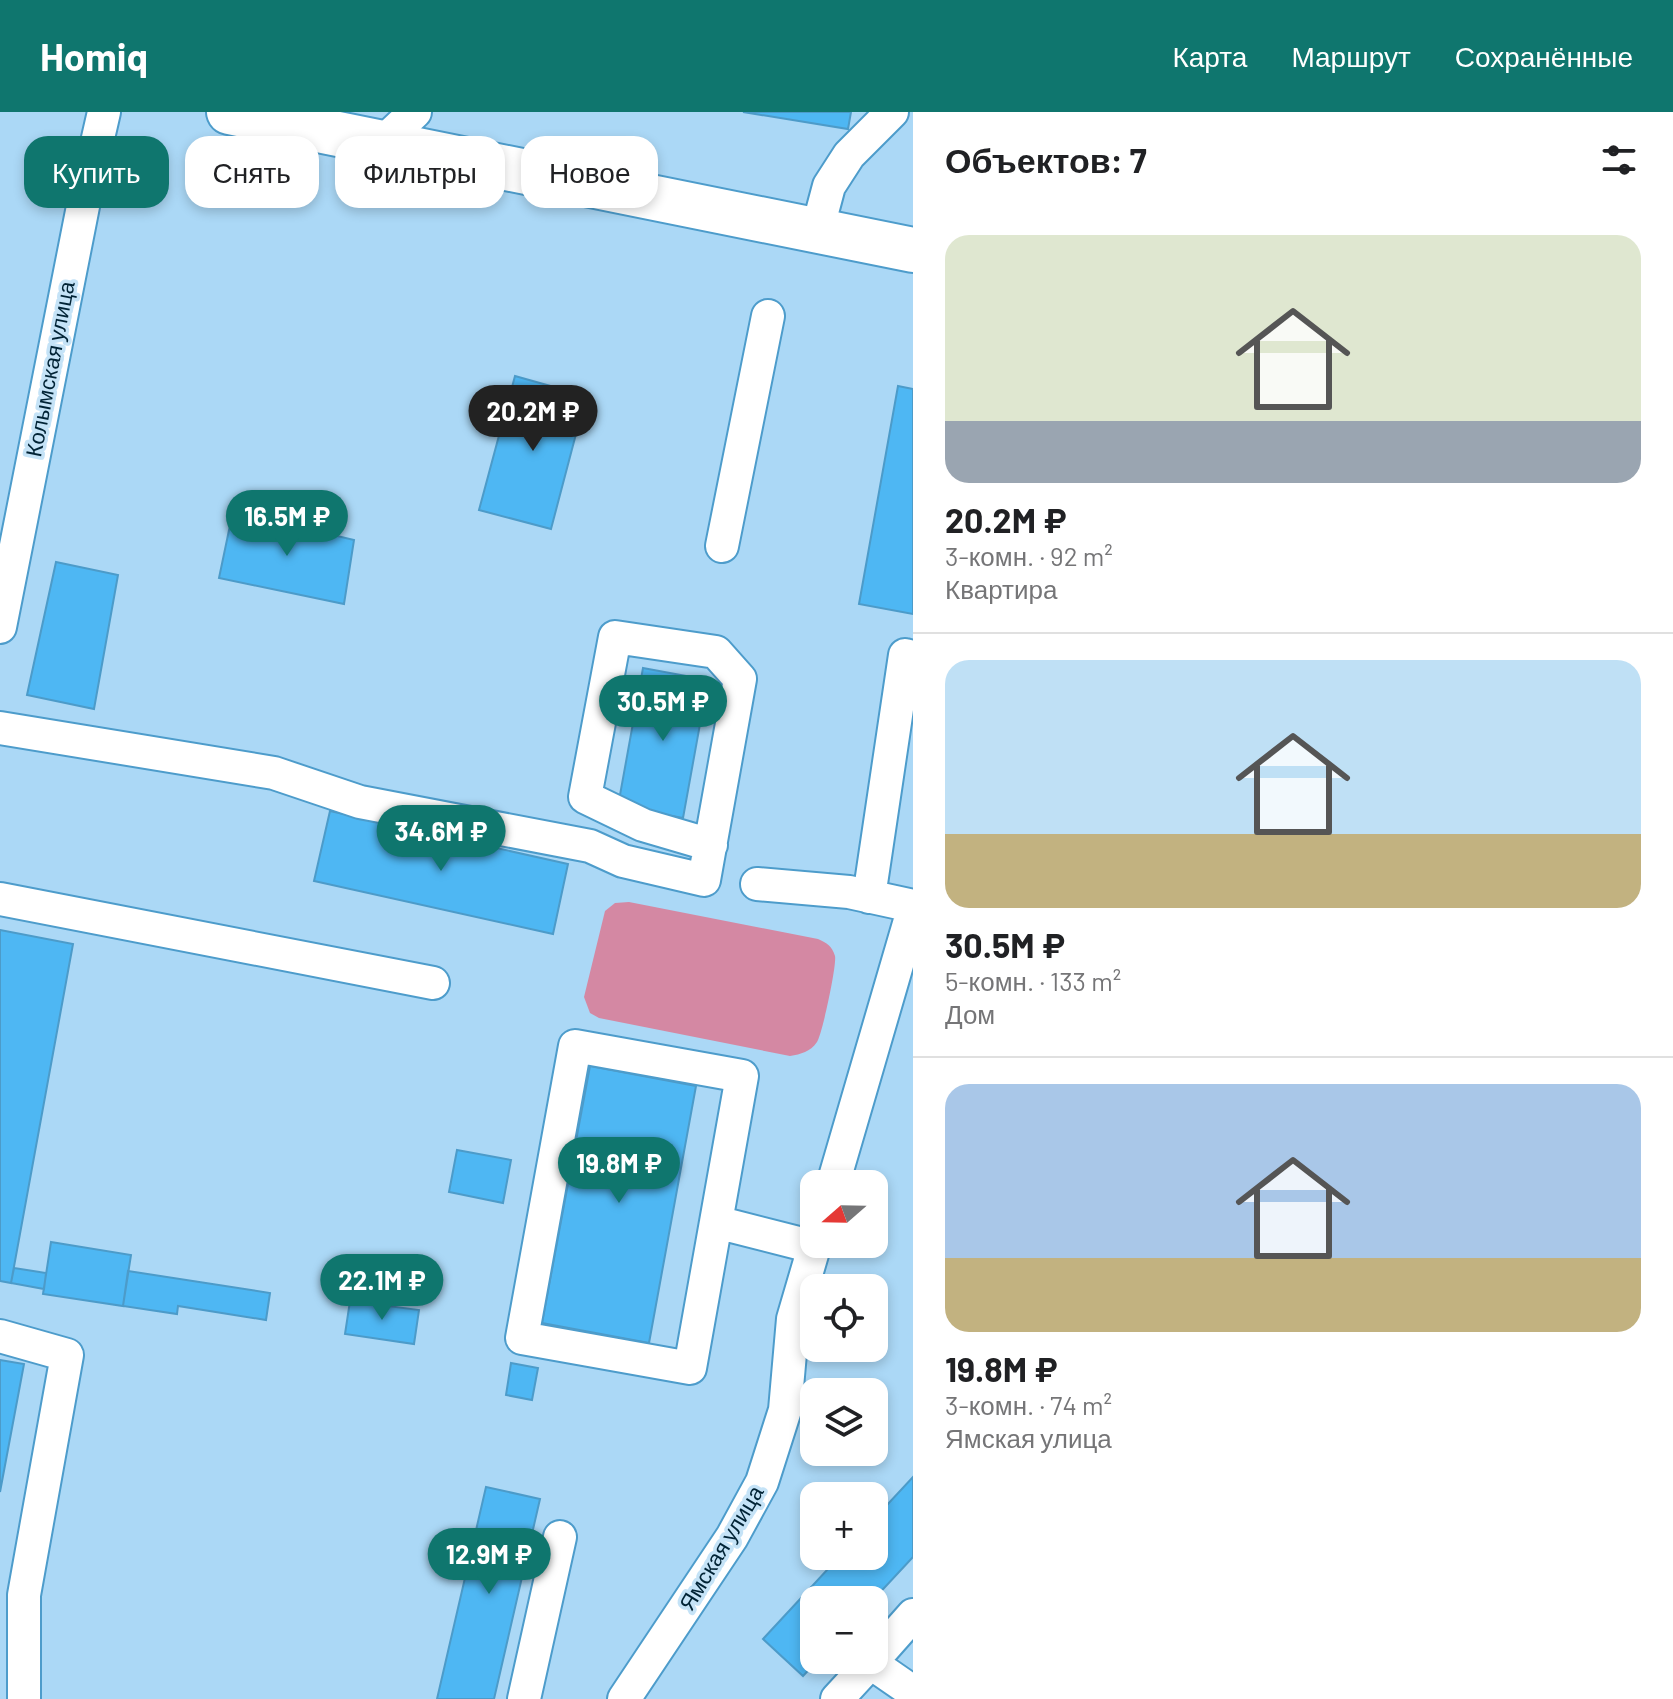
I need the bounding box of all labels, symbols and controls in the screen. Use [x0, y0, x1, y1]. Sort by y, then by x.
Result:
text: Homiq [40, 33, 148, 79]
text: Карта [1172, 39, 1247, 73]
text: Маршрут [1291, 39, 1411, 73]
text: Сохранённые [1455, 39, 1633, 73]
chip: Купить [24, 136, 169, 208]
chip: Снять [185, 136, 319, 208]
chip: Фильтры [335, 136, 505, 208]
chip: Новое [521, 136, 658, 208]
icon: filters [1597, 138, 1641, 182]
text: Объектов: 7 [945, 139, 1147, 180]
street label: Колымская улица [19, 278, 80, 459]
icon: home [1221, 287, 1365, 431]
pin: 20.2M ₽ [459, 385, 607, 453]
text: 20.2M ₽ [487, 395, 579, 426]
pin: 16.5M ₽ [213, 490, 361, 558]
text: 20.2M ₽ [945, 499, 1067, 540]
text: 16.5M ₽ [244, 500, 330, 531]
text: 3-комн. · 92 m² [945, 540, 1113, 571]
text: Квартира [945, 573, 1057, 604]
pin: 30.5M ₽ [589, 675, 737, 743]
text: 30.5M ₽ [617, 685, 709, 716]
icon: home [1221, 712, 1365, 856]
pin: 34.6M ₽ [367, 805, 515, 873]
text: 34.6M ₽ [395, 815, 487, 846]
text: 30.5M ₽ [945, 924, 1065, 965]
text: 5-комн. · 133 m² [945, 965, 1121, 996]
text: Дом [945, 998, 995, 1029]
icon: home [1221, 1136, 1365, 1280]
pin: 19.8M ₽ [545, 1137, 693, 1205]
text: 19.8M ₽ [576, 1147, 662, 1178]
north arrow [800, 1170, 888, 1258]
map controls [800, 1170, 888, 1674]
pin: 22.1M ₽ [308, 1254, 456, 1322]
text: 22.1M ₽ [338, 1264, 426, 1295]
button: locate [800, 1274, 888, 1362]
text: 19.8M ₽ [945, 1348, 1058, 1389]
button: layers [800, 1378, 888, 1466]
text: 3-комн. · 74 m² [945, 1389, 1112, 1420]
text: Ямская улица [945, 1422, 1112, 1453]
street label: Ямская улица [673, 1480, 769, 1615]
button: + [800, 1482, 888, 1570]
pin: 12.9M ₽ [415, 1528, 563, 1596]
text: 12.9M ₽ [446, 1538, 532, 1569]
button: − [800, 1586, 888, 1674]

